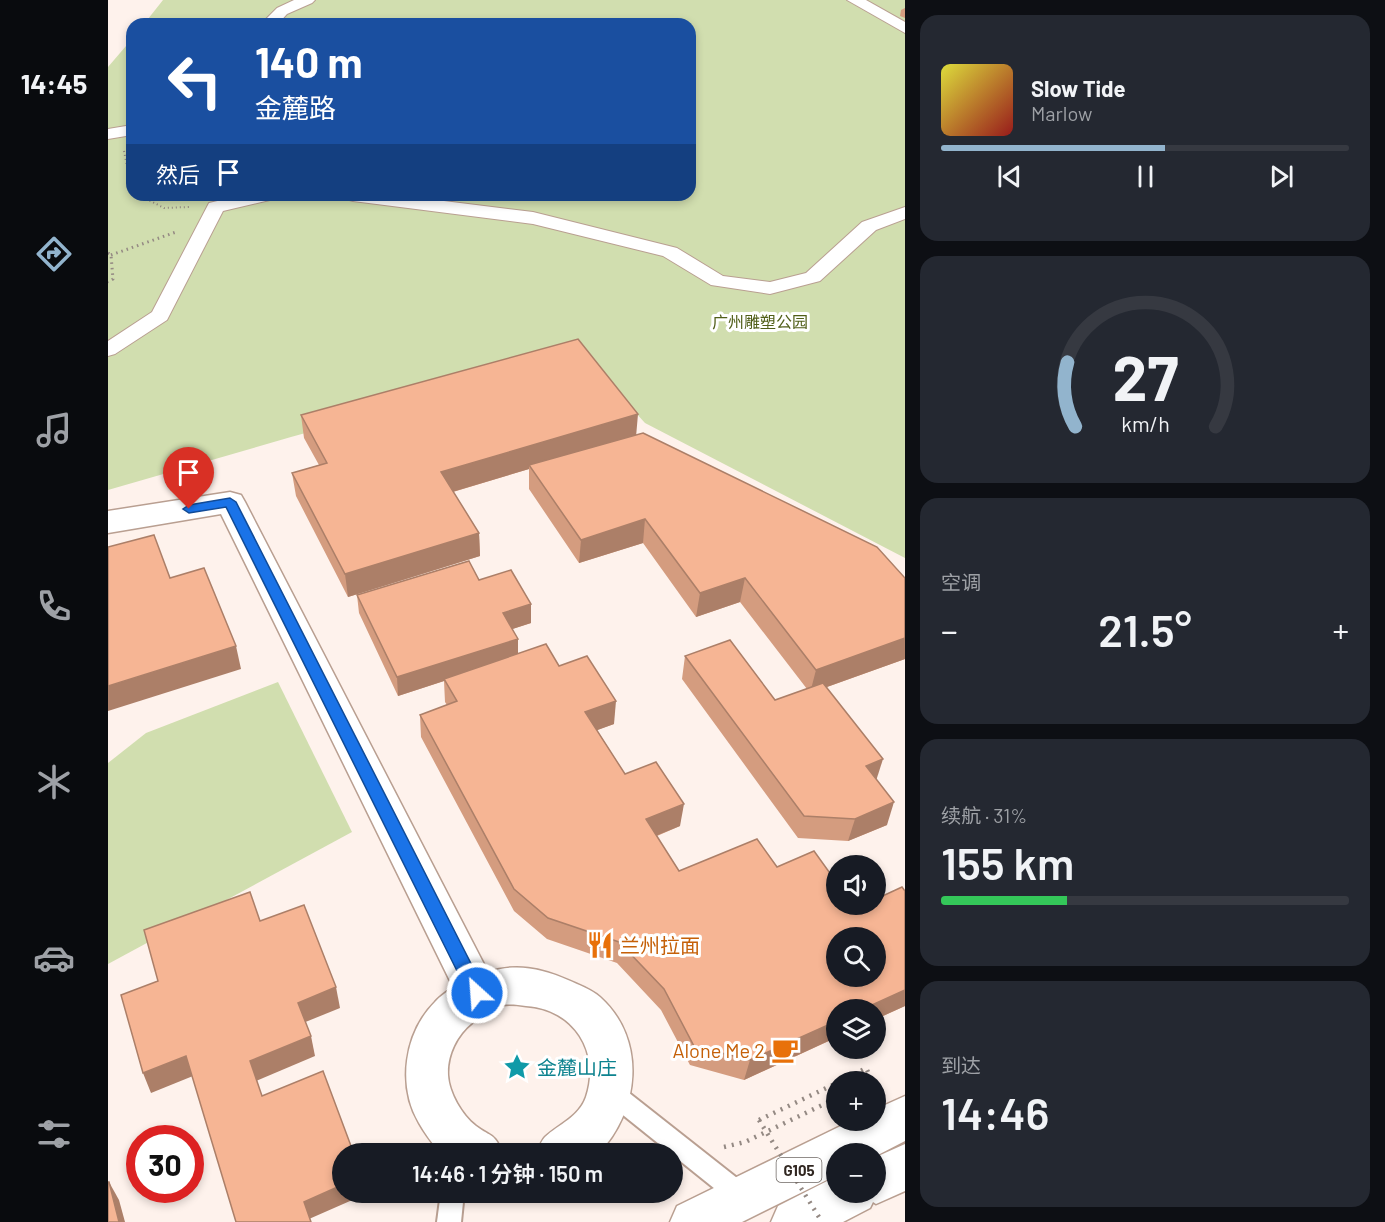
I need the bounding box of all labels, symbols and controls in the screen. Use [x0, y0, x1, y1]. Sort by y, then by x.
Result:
text: 140 m [255, 36, 363, 86]
icon: left [156, 42, 234, 120]
text: 14:45 [21, 67, 87, 99]
text: Slow Tide [1031, 75, 1126, 101]
text: 金麓路 [255, 91, 336, 123]
text: Marlow [1031, 101, 1092, 125]
icon: arrive [212, 156, 245, 189]
icon: previous [993, 160, 1026, 193]
icon: pause [1129, 160, 1162, 193]
icon: next [1265, 160, 1298, 193]
text: 然后 [156, 161, 200, 187]
icon: directions [33, 233, 75, 275]
park label: 广州雕塑公园 [712, 312, 808, 331]
text: 27 [1112, 339, 1178, 413]
icon: music [33, 409, 75, 451]
text: km/h [1121, 411, 1169, 436]
pin [163, 447, 214, 509]
icon: arrive [172, 456, 205, 489]
text: 空调 [941, 570, 981, 594]
icon: phone [33, 585, 75, 627]
text: 21.5° [1098, 602, 1192, 656]
text: − [941, 610, 958, 650]
text: + [1332, 610, 1349, 650]
icon: climate [33, 761, 75, 803]
text: 续航 · 31% [941, 803, 1027, 827]
text: 155 km [941, 835, 1074, 889]
map controls [826, 855, 886, 1203]
button: sound [826, 855, 886, 915]
button: search [826, 927, 886, 987]
restaurant icon: 兰州拉面 [585, 930, 615, 960]
place label: 兰州拉面 [620, 933, 700, 957]
icon: car [33, 937, 75, 979]
position arrow [445, 961, 509, 1025]
button: layers [826, 999, 886, 1059]
cafe icon: Alone Me 2 [770, 1035, 800, 1065]
place label: Alone Me 2 [672, 1038, 765, 1062]
place icon: 金麓山庄 [502, 1052, 532, 1082]
text: 到达 [941, 1053, 981, 1077]
place label: 金麓山庄 [537, 1055, 617, 1079]
button: + [826, 1071, 886, 1131]
text: 14:46 [941, 1085, 1049, 1139]
icon: filters [33, 1113, 75, 1155]
speed limit sign: 30 [126, 1125, 204, 1203]
button: − [826, 1143, 886, 1203]
road number: G105 [776, 1158, 822, 1182]
text: 14:46 · 1 分钟 · 150 m [412, 1160, 603, 1186]

